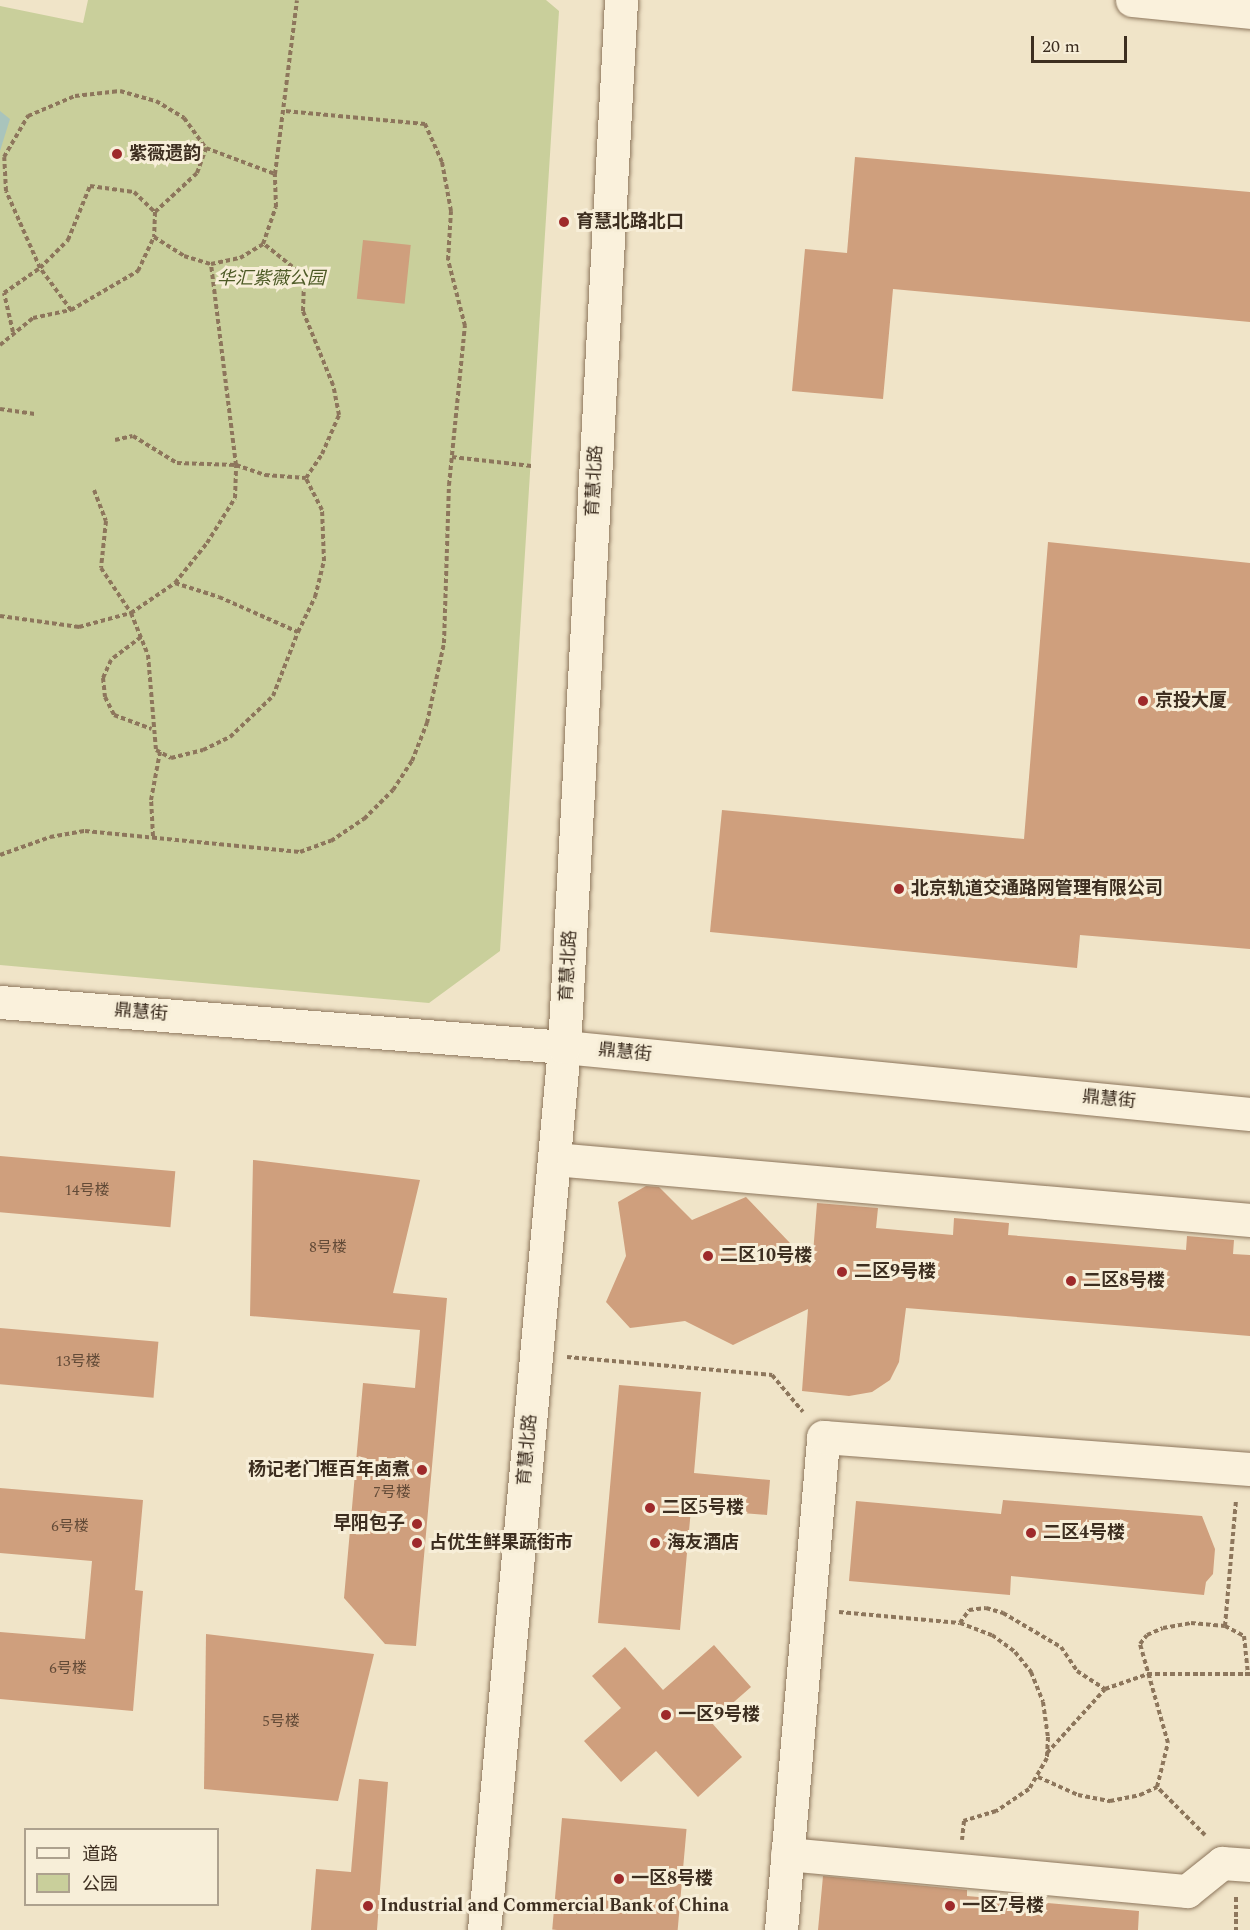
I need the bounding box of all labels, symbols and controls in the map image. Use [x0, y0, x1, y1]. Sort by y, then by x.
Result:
scale bar [1034, 24, 1130, 62]
text: 20 m [1042, 33, 1080, 60]
place label: 紫薇遗韵 [129, 143, 201, 165]
marker: 紫薇遗韵 [110, 147, 124, 161]
place label: 育慧北路北口 [576, 211, 684, 233]
marker: 育慧北路北口 [557, 215, 571, 229]
park label: 华汇紫薇公园 [217, 268, 325, 290]
street label: 育慧北路 [582, 444, 608, 518]
place label: 京投大厦 [1155, 690, 1227, 712]
marker: 京投大厦 [1136, 694, 1150, 708]
place label: 北京轨道交通路网管理有限公司 [911, 878, 1163, 900]
marker: 北京轨道交通路网管理有限公司 [892, 882, 906, 896]
street label: 育慧北路 [556, 929, 582, 1003]
street label: 鼎慧街 [113, 1000, 169, 1026]
street label: 鼎慧街 [597, 1039, 653, 1067]
street label: 鼎慧街 [1081, 1086, 1137, 1114]
house number: 14号楼 [65, 1182, 109, 1200]
house number: 8号楼 [309, 1239, 347, 1257]
place label: 二区10号楼 [720, 1245, 812, 1267]
marker: 二区10号楼 [701, 1249, 715, 1263]
place label: 二区9号楼 [854, 1261, 936, 1283]
marker: 二区9号楼 [835, 1265, 849, 1279]
place label: 二区8号楼 [1083, 1270, 1165, 1292]
marker: 二区8号楼 [1064, 1274, 1078, 1288]
house number: 13号楼 [56, 1353, 100, 1371]
street label: 育慧北路 [514, 1413, 542, 1487]
place label: 杨记老门框百年卤煮 [248, 1459, 410, 1481]
marker: 杨记老门框百年卤煮 [415, 1463, 429, 1477]
house number: 7号楼 [373, 1484, 411, 1502]
place label: 二区5号楼 [662, 1497, 744, 1519]
marker: 二区5号楼 [643, 1501, 657, 1515]
place label: 早阳包子 [333, 1513, 405, 1535]
marker: 早阳包子 [410, 1517, 424, 1531]
house number: 6号楼 [51, 1518, 89, 1536]
place label: 二区4号楼 [1043, 1522, 1125, 1544]
marker: 二区4号楼 [1024, 1526, 1038, 1540]
place label: 占优生鲜果蔬街市 [429, 1532, 573, 1554]
place label: 海友酒店 [667, 1532, 739, 1554]
marker: 占优生鲜果蔬街市 [410, 1536, 424, 1550]
marker: 海友酒店 [648, 1536, 662, 1550]
house number: 6号楼 [49, 1660, 87, 1678]
place label: 一区9号楼 [678, 1704, 760, 1726]
marker: 一区9号楼 [659, 1708, 673, 1722]
house number: 5号楼 [262, 1713, 300, 1731]
legend [24, 1828, 219, 1906]
text: 道路 [82, 1841, 118, 1868]
place label: 一区8号楼 [631, 1868, 713, 1890]
text: 公园 [82, 1871, 118, 1898]
marker: 一区8号楼 [612, 1872, 626, 1886]
place label: Industrial and Commercial Bank of China [380, 1895, 729, 1917]
place label: 一区7号楼 [962, 1895, 1044, 1917]
marker: Industrial and Commercial Bank of China [361, 1899, 375, 1913]
marker: 一区7号楼 [943, 1899, 957, 1913]

